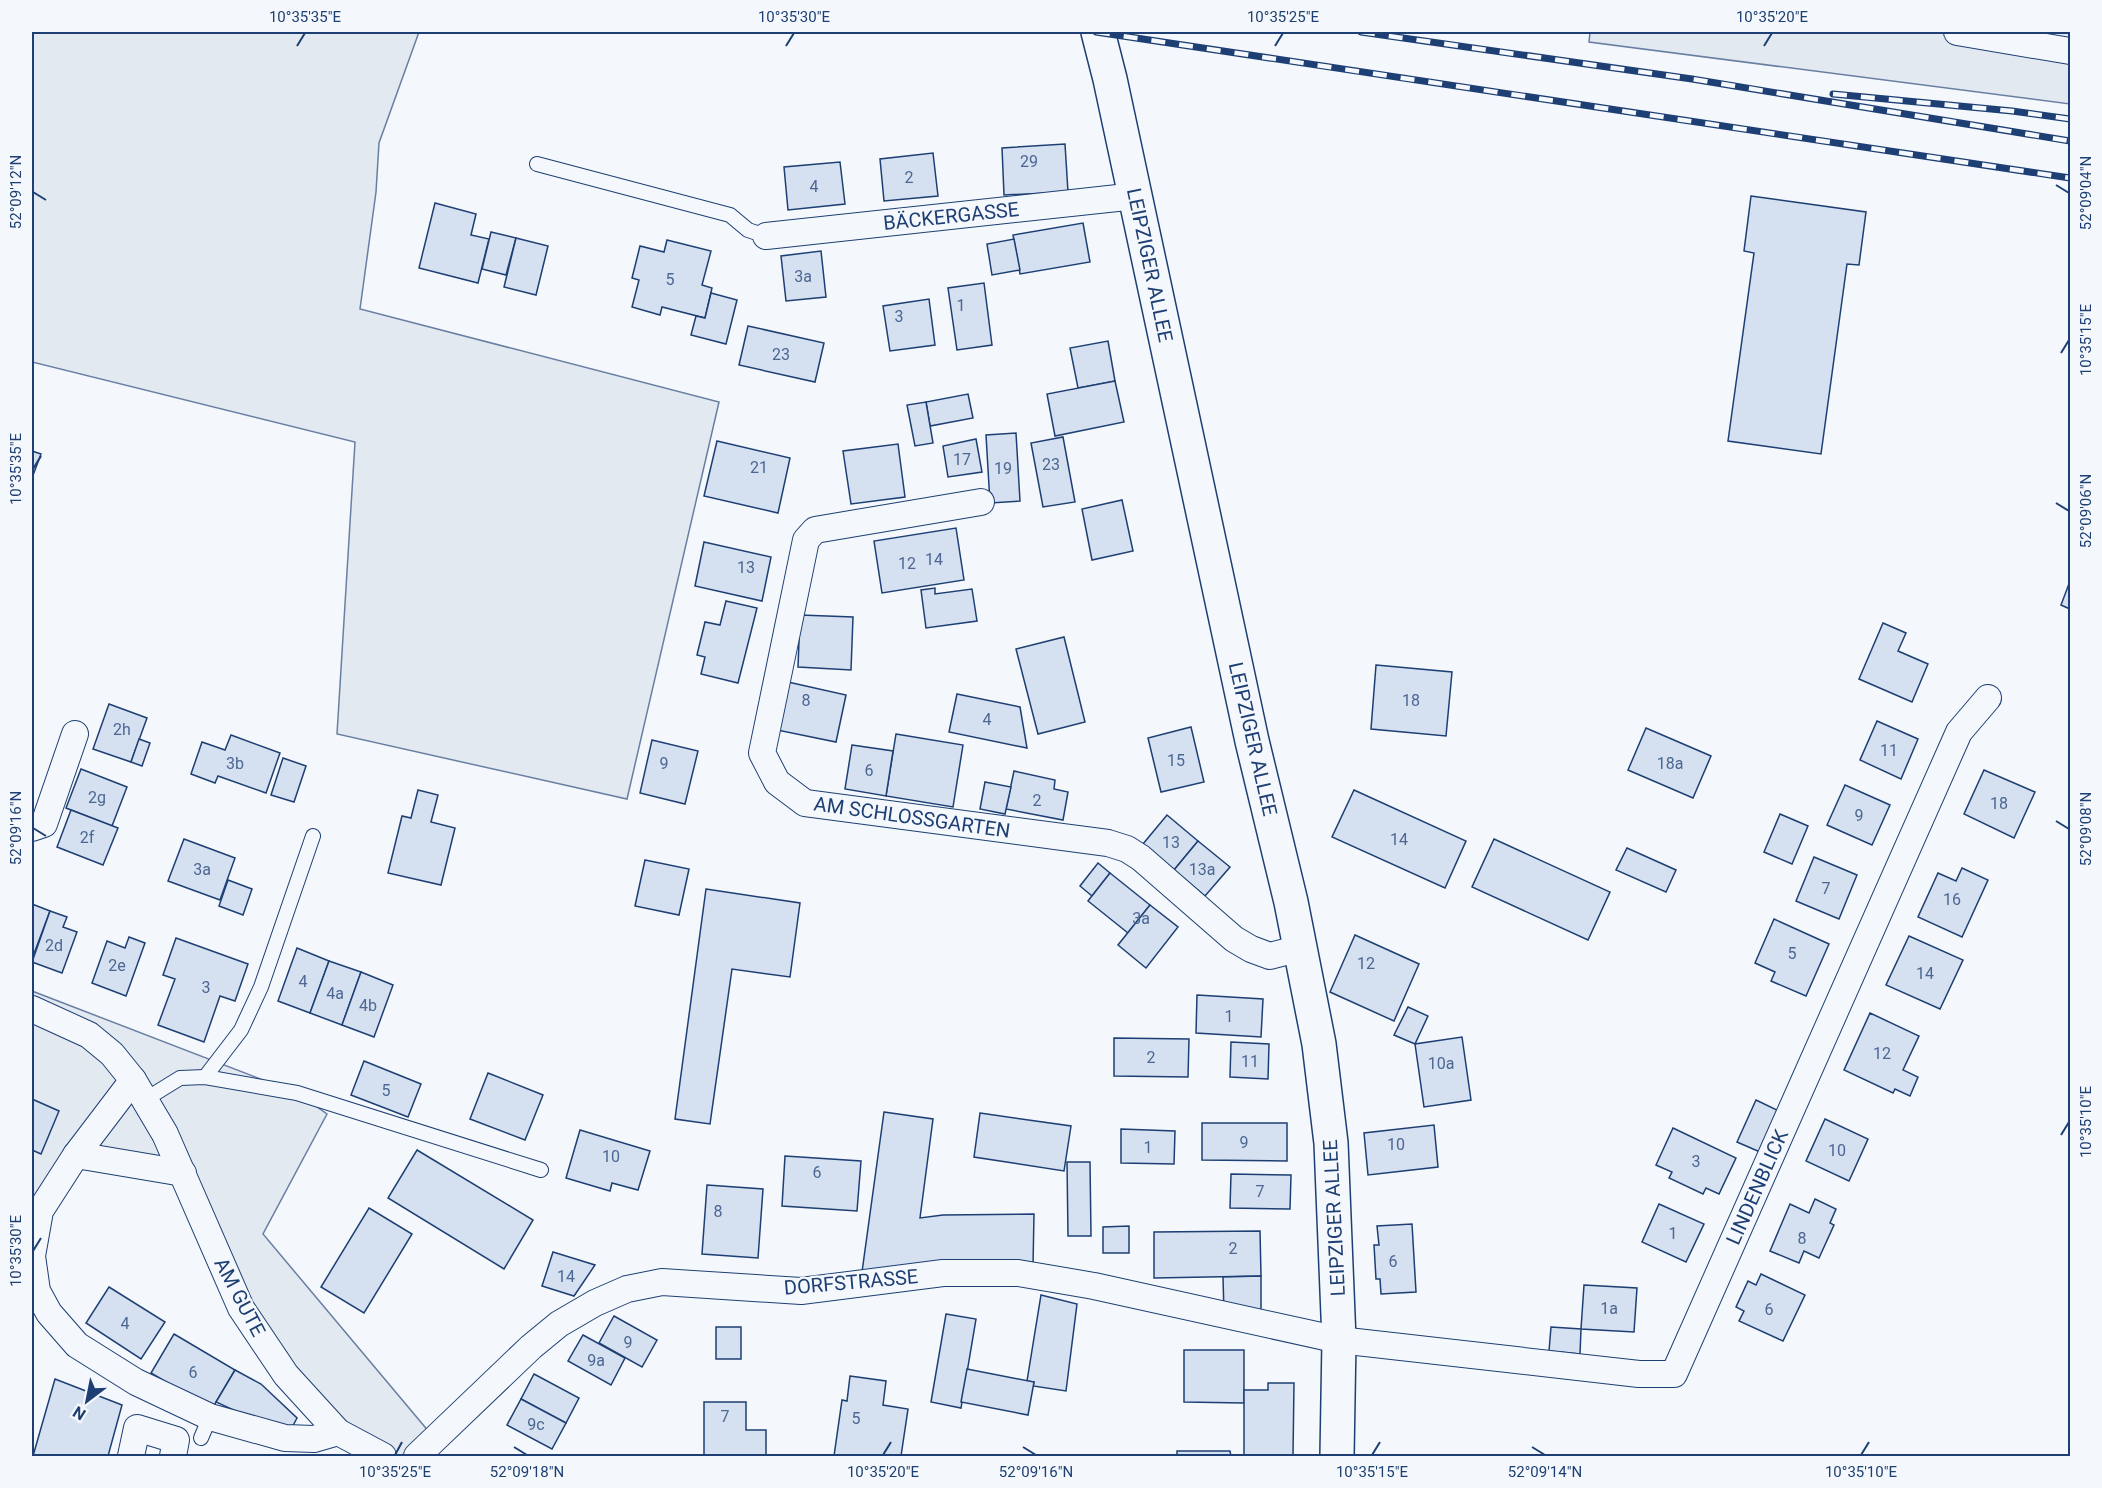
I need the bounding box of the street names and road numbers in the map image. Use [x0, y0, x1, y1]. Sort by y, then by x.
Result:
street label: LEIPZIGER ALLEE [1122, 186, 1178, 344]
street label: BÄCKERGASSE [882, 197, 1020, 235]
street label: LEIPZIGER ALLEE [1224, 660, 1282, 818]
street label: AM SCHLOSSGARTEN [812, 791, 1012, 843]
street label: LINDENBLICK [1721, 1125, 1793, 1248]
street label: LEIPZIGER ALLEE [1318, 1139, 1350, 1297]
street label: AM GUTE [209, 1254, 271, 1340]
street label: DORFSTRASSE [783, 1264, 919, 1300]

